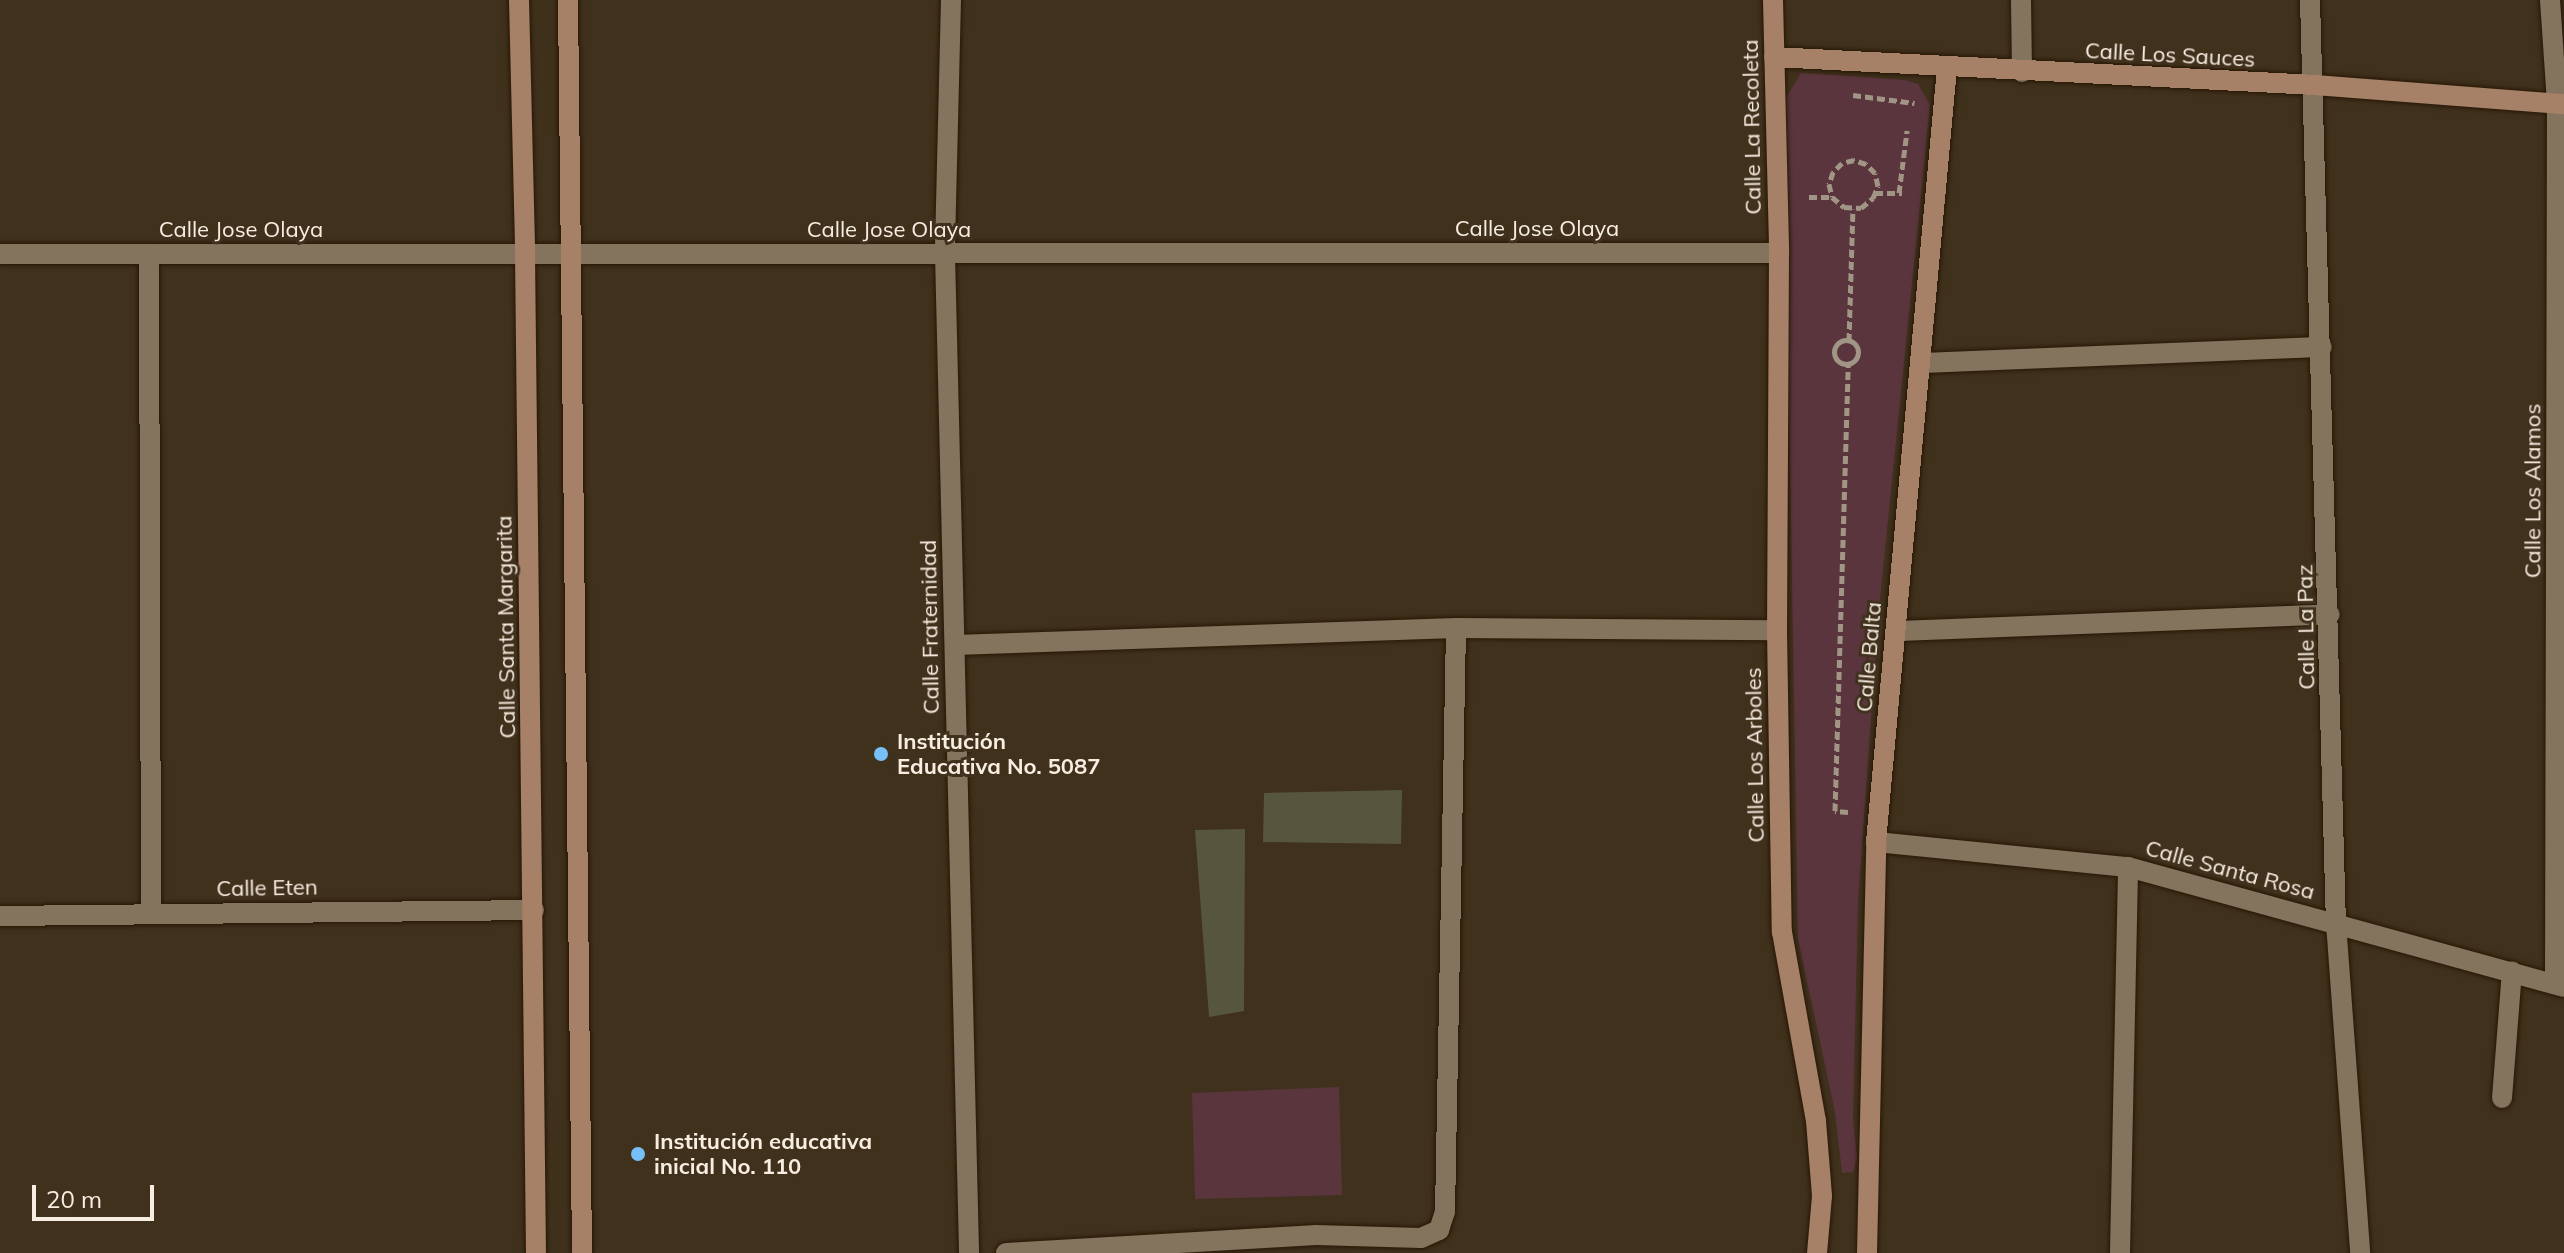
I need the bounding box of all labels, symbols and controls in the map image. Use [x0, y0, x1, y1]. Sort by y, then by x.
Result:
street label: Calle Los Sauces [2084, 37, 2256, 73]
street label: Calle La Recoleta [1737, 39, 1767, 215]
street label: Calle Jose Olaya [1455, 216, 1619, 242]
street label: Calle Jose Olaya [159, 217, 323, 243]
street label: Calle Jose Olaya [807, 217, 971, 243]
street label: Calle Los Alamos [2520, 404, 2546, 578]
street label: Calle Santa Margarita [491, 515, 521, 739]
street label: Calle Fraternidad [915, 540, 945, 714]
street label: Calle La Paz [2292, 564, 2320, 690]
street label: Calle Balta [1851, 601, 1887, 713]
street label: Calle Los Arboles [1740, 667, 1770, 843]
place label: Institución Educativa No. 5087 [897, 728, 1100, 780]
marker: Institución Educativa No. 5087 [872, 745, 890, 763]
street label: Calle Santa Rosa [2142, 835, 2318, 905]
street label: Calle Eten [216, 874, 318, 902]
place label: Institución educativa inicial No. 110 [654, 1128, 872, 1180]
marker: Institución educativa inicial No. 110 [629, 1145, 647, 1163]
scale bar [36, 1169, 158, 1219]
text: 20 m [46, 1184, 102, 1214]

